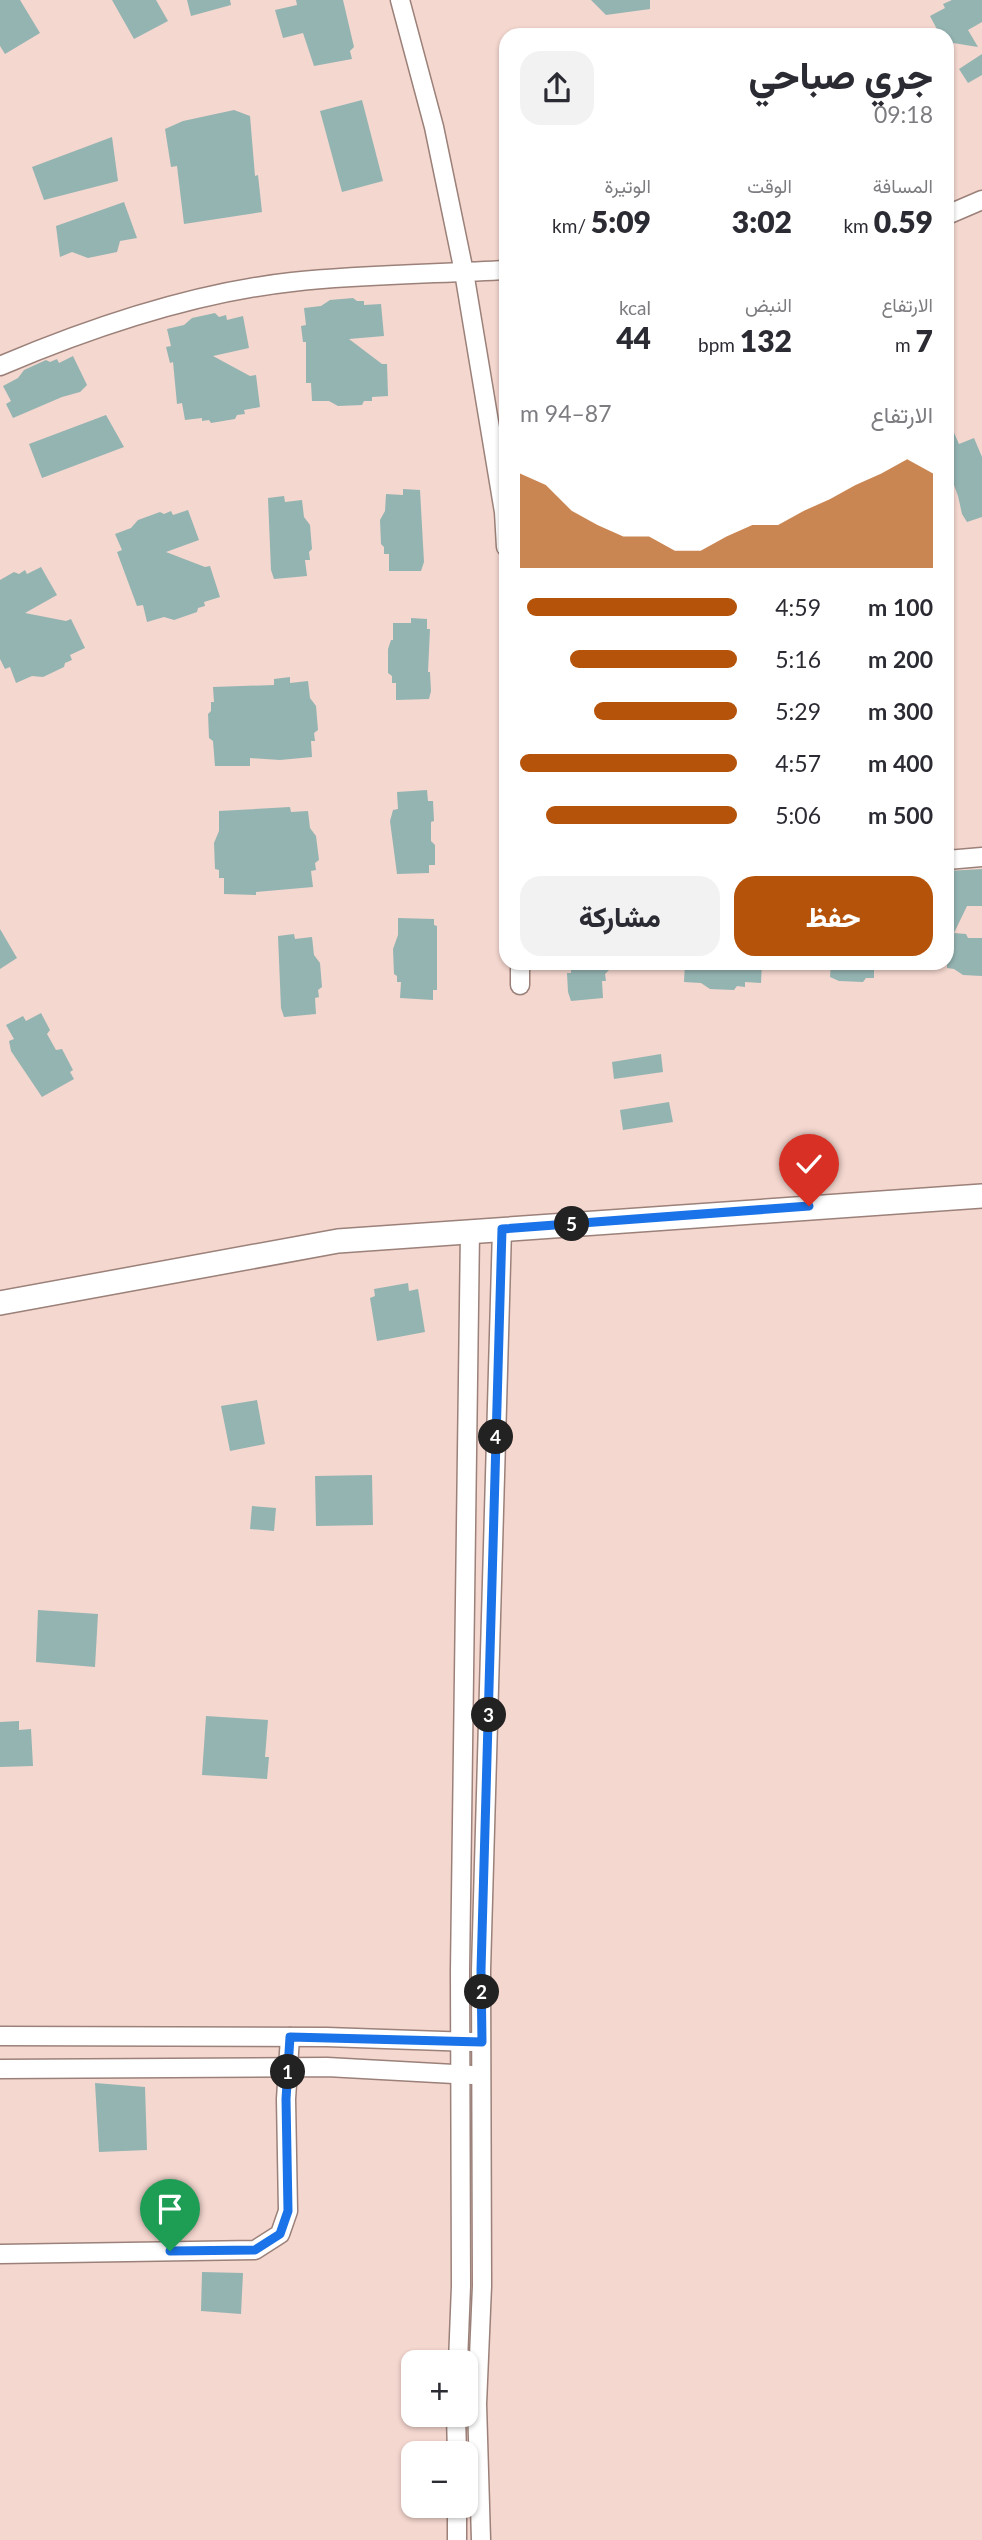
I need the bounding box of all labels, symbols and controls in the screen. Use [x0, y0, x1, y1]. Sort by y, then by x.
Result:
button: share [520, 51, 594, 125]
text: جري صباحي [748, 51, 933, 97]
text: 09:18 [874, 100, 933, 128]
text: الوتيرة [605, 174, 651, 197]
text: الوقت [747, 174, 792, 197]
text: المسافة [873, 174, 933, 197]
text: 5:09 [591, 203, 651, 239]
text: 3:02 [732, 203, 792, 239]
text: 0.59 [874, 203, 933, 239]
text: /km [552, 214, 591, 237]
text: km [843, 214, 874, 237]
text: النبض [745, 293, 792, 316]
text: الارتفاع [881, 293, 933, 316]
text: kcal [619, 296, 651, 319]
text: 44 [616, 319, 651, 355]
text: 132 [740, 322, 792, 358]
text: 7 [916, 322, 933, 358]
text: bpm [698, 333, 740, 356]
text: m [895, 333, 916, 356]
text: 87–94 m [520, 399, 612, 427]
text: الارتفاع [871, 400, 933, 428]
text: 4:59 [775, 593, 821, 621]
text: 100 m [868, 593, 933, 621]
text: 5:16 [775, 645, 821, 673]
text: 200 m [868, 645, 933, 673]
text: 5:29 [775, 697, 821, 725]
text: 300 m [868, 697, 933, 725]
text: 4:57 [775, 749, 821, 777]
text: 400 m [868, 749, 933, 777]
text: 5:06 [775, 801, 821, 829]
text: 500 m [868, 801, 933, 829]
button: مشاركة [520, 876, 720, 956]
button: حفظ [734, 876, 933, 956]
pin [779, 1134, 839, 1206]
icon: check [790, 1145, 828, 1183]
pin: 5 [554, 1206, 590, 1242]
text: 5 [566, 1212, 577, 1235]
pin: 4 [478, 1420, 514, 1454]
text: 4 [490, 1425, 501, 1448]
pin: 3 [472, 1698, 506, 1732]
text: 3 [483, 1703, 494, 1726]
pin: 2 [464, 1974, 500, 2010]
text: 2 [476, 1980, 487, 2003]
pin: 1 [270, 2054, 306, 2090]
text: 1 [282, 2060, 293, 2083]
pin [140, 2179, 200, 2251]
icon: arrive [151, 2190, 189, 2228]
map controls [401, 2350, 478, 2518]
button: + [401, 2350, 478, 2427]
button: − [401, 2441, 478, 2518]

